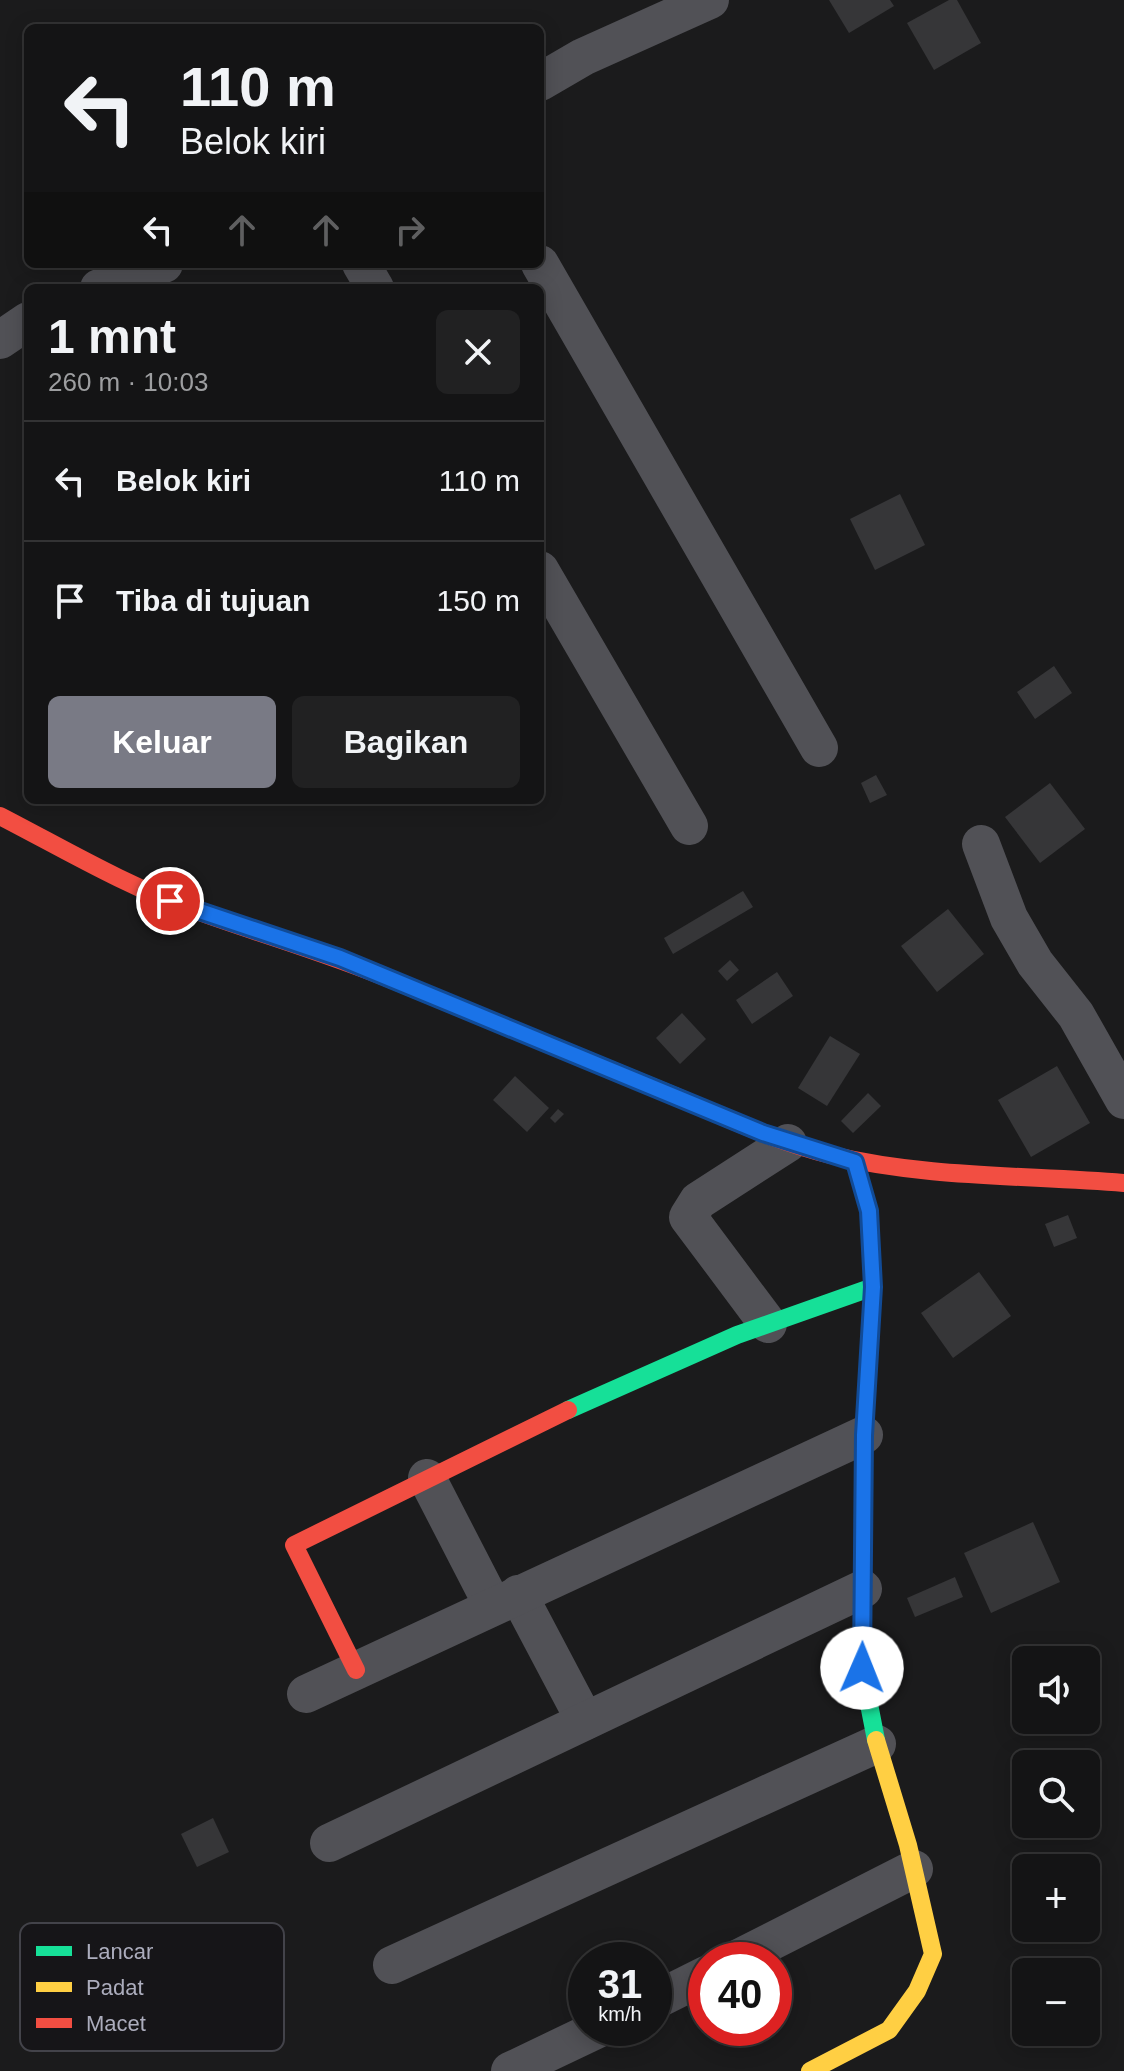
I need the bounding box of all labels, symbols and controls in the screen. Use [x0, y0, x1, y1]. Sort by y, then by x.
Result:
text: 110 m [180, 55, 336, 118]
icon: left [48, 56, 152, 160]
text: Belok kiri [180, 121, 326, 162]
icon: left [136, 208, 180, 252]
icon: ahead [220, 208, 264, 252]
icon: ahead [304, 208, 348, 252]
icon: right [388, 208, 432, 252]
text: 1 mnt [48, 310, 176, 363]
button: close [436, 310, 520, 394]
text: 260 m · 10:03 [48, 367, 208, 397]
icon: left [48, 459, 92, 503]
text: Belok kiri [116, 464, 251, 497]
text: 110 m [439, 464, 520, 497]
icon: arrive [48, 579, 92, 623]
text: Tiba di tujuan [116, 584, 310, 617]
text: 150 m [437, 584, 520, 617]
button: Keluar [48, 696, 276, 788]
button: Bagikan [292, 696, 520, 788]
pin [136, 867, 204, 935]
icon: arrive [148, 879, 192, 923]
position arrow [820, 1626, 904, 1710]
map controls [1012, 1646, 1100, 2046]
button: sound [1012, 1646, 1100, 1734]
button: search [1012, 1750, 1100, 1838]
button: + [1012, 1854, 1100, 1942]
legend [20, 1923, 284, 2051]
text: Lancar [86, 1939, 153, 1964]
speed limit sign: 40 [688, 1942, 792, 2046]
button: − [1012, 1958, 1100, 2046]
text: 31 [598, 1962, 642, 2006]
text: Padat [86, 1975, 144, 2000]
text: km/h [598, 2003, 642, 2025]
text: Macet [86, 2011, 146, 2036]

